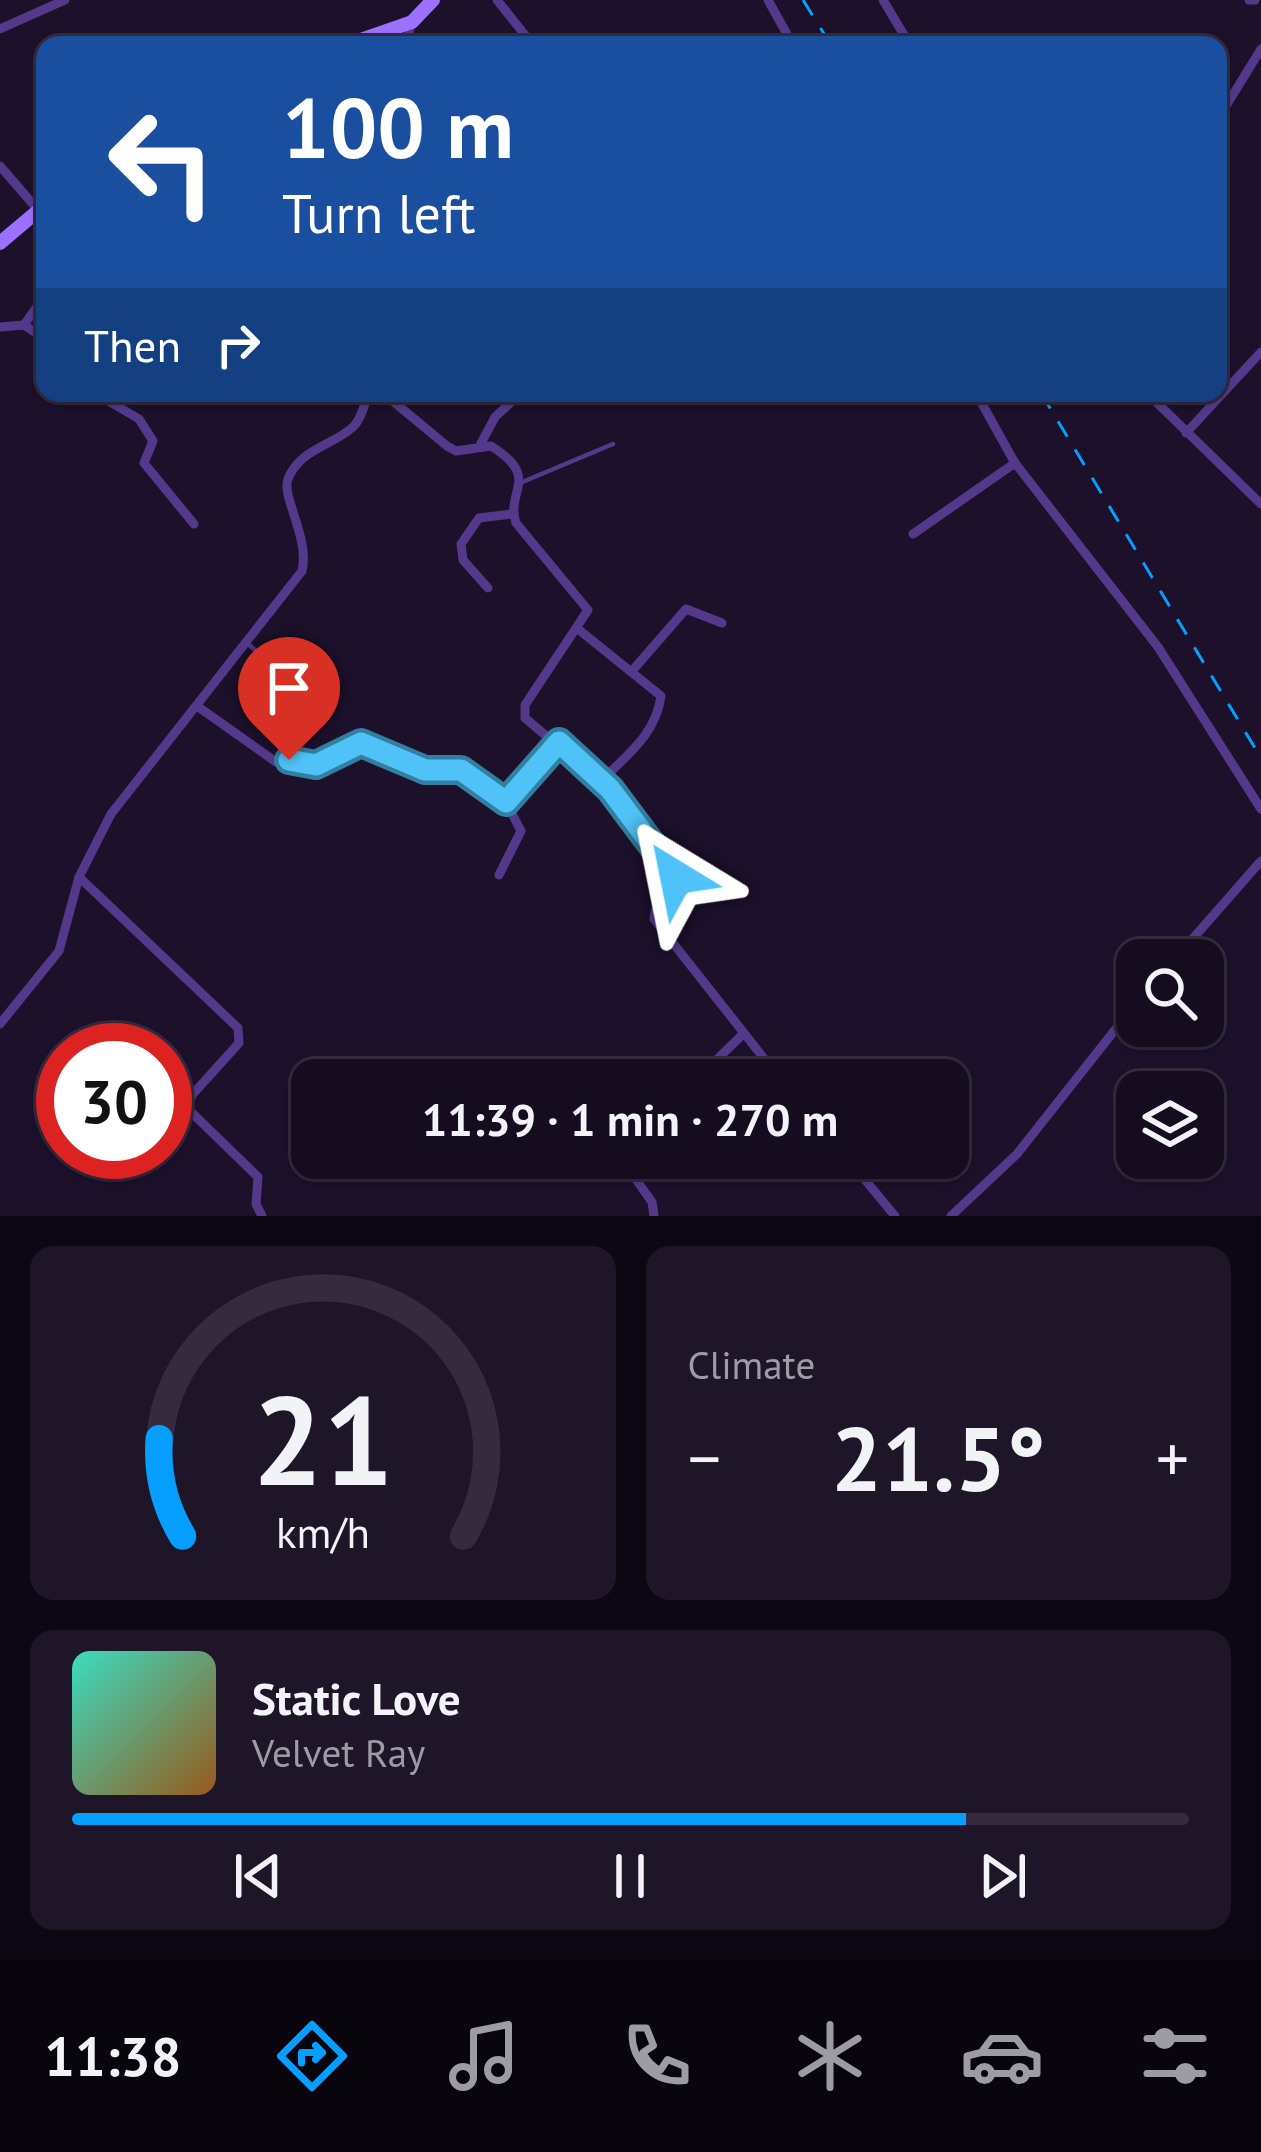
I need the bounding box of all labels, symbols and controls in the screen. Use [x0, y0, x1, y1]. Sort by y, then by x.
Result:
text: 100 m [282, 72, 514, 181]
icon: left [84, 84, 240, 240]
text: Turn left [282, 178, 476, 248]
icon: right [205, 312, 271, 378]
text: Then [84, 316, 181, 374]
pin [238, 637, 340, 760]
icon: arrive [256, 655, 322, 721]
position arrow [613, 814, 739, 940]
map controls [1116, 939, 1224, 1179]
button: search [1116, 939, 1224, 1047]
speed limit sign: 30 [36, 1023, 192, 1179]
button: layers [1116, 1071, 1224, 1179]
text: 11:39 · 1 min · 270 m [422, 1090, 838, 1148]
text: Climate [688, 1339, 815, 1390]
text: 21 [252, 1358, 394, 1519]
text: 21.5° [831, 1399, 1046, 1516]
text: − [688, 1415, 721, 1500]
text: + [1156, 1415, 1189, 1500]
text: km/h [276, 1504, 370, 1560]
text: Static Love [252, 1669, 461, 1727]
text: Velvet Ray [252, 1727, 425, 1778]
icon: previous [225, 1843, 291, 1909]
icon: pause [597, 1843, 663, 1909]
icon: next [970, 1843, 1036, 1909]
icon: directions [270, 2014, 354, 2098]
icon: music [442, 2014, 526, 2098]
icon: phone [615, 2014, 699, 2098]
icon: climate [788, 2014, 872, 2098]
icon: car [960, 2014, 1044, 2098]
icon: filters [1133, 2014, 1217, 2098]
text: 11:38 [44, 2021, 181, 2091]

